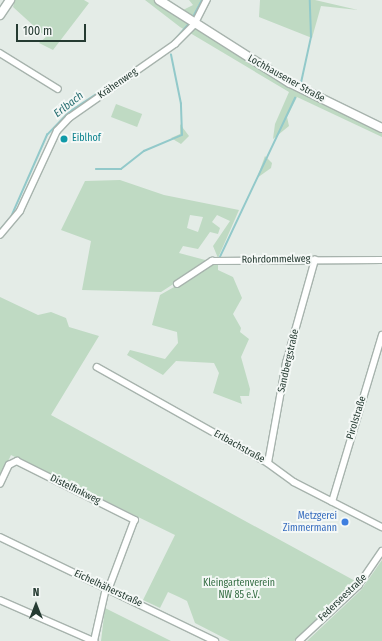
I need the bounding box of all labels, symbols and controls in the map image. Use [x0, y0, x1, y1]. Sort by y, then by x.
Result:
scale bar [18, 16, 88, 42]
text: 100 m [23, 24, 52, 38]
street label: Lochhausener Straße [245, 53, 327, 105]
street label: Krähenweg [96, 66, 140, 102]
water label: Erlbach [52, 89, 86, 121]
place label: Eiblhof [72, 133, 101, 145]
marker: Eiblhof [59, 134, 69, 144]
street label: Rohrdommelweg [241, 253, 311, 267]
street label: Sandbergstraße [276, 328, 302, 394]
street label: Pirolstraße [345, 395, 369, 441]
street label: Erlbachstraße [211, 428, 267, 466]
street label: Distelfinkweg [48, 473, 102, 507]
place label: Metzgerei Zimmermann [283, 510, 337, 534]
marker: Metzgerei Zimmermann [340, 517, 350, 527]
street label: Eichelhäherstraße [72, 568, 144, 610]
street label: Federseestraße [316, 572, 370, 624]
park label: Kleingartenverein NW 85 e.V. [203, 577, 275, 600]
north arrow [16, 585, 56, 625]
text: N [33, 586, 39, 599]

